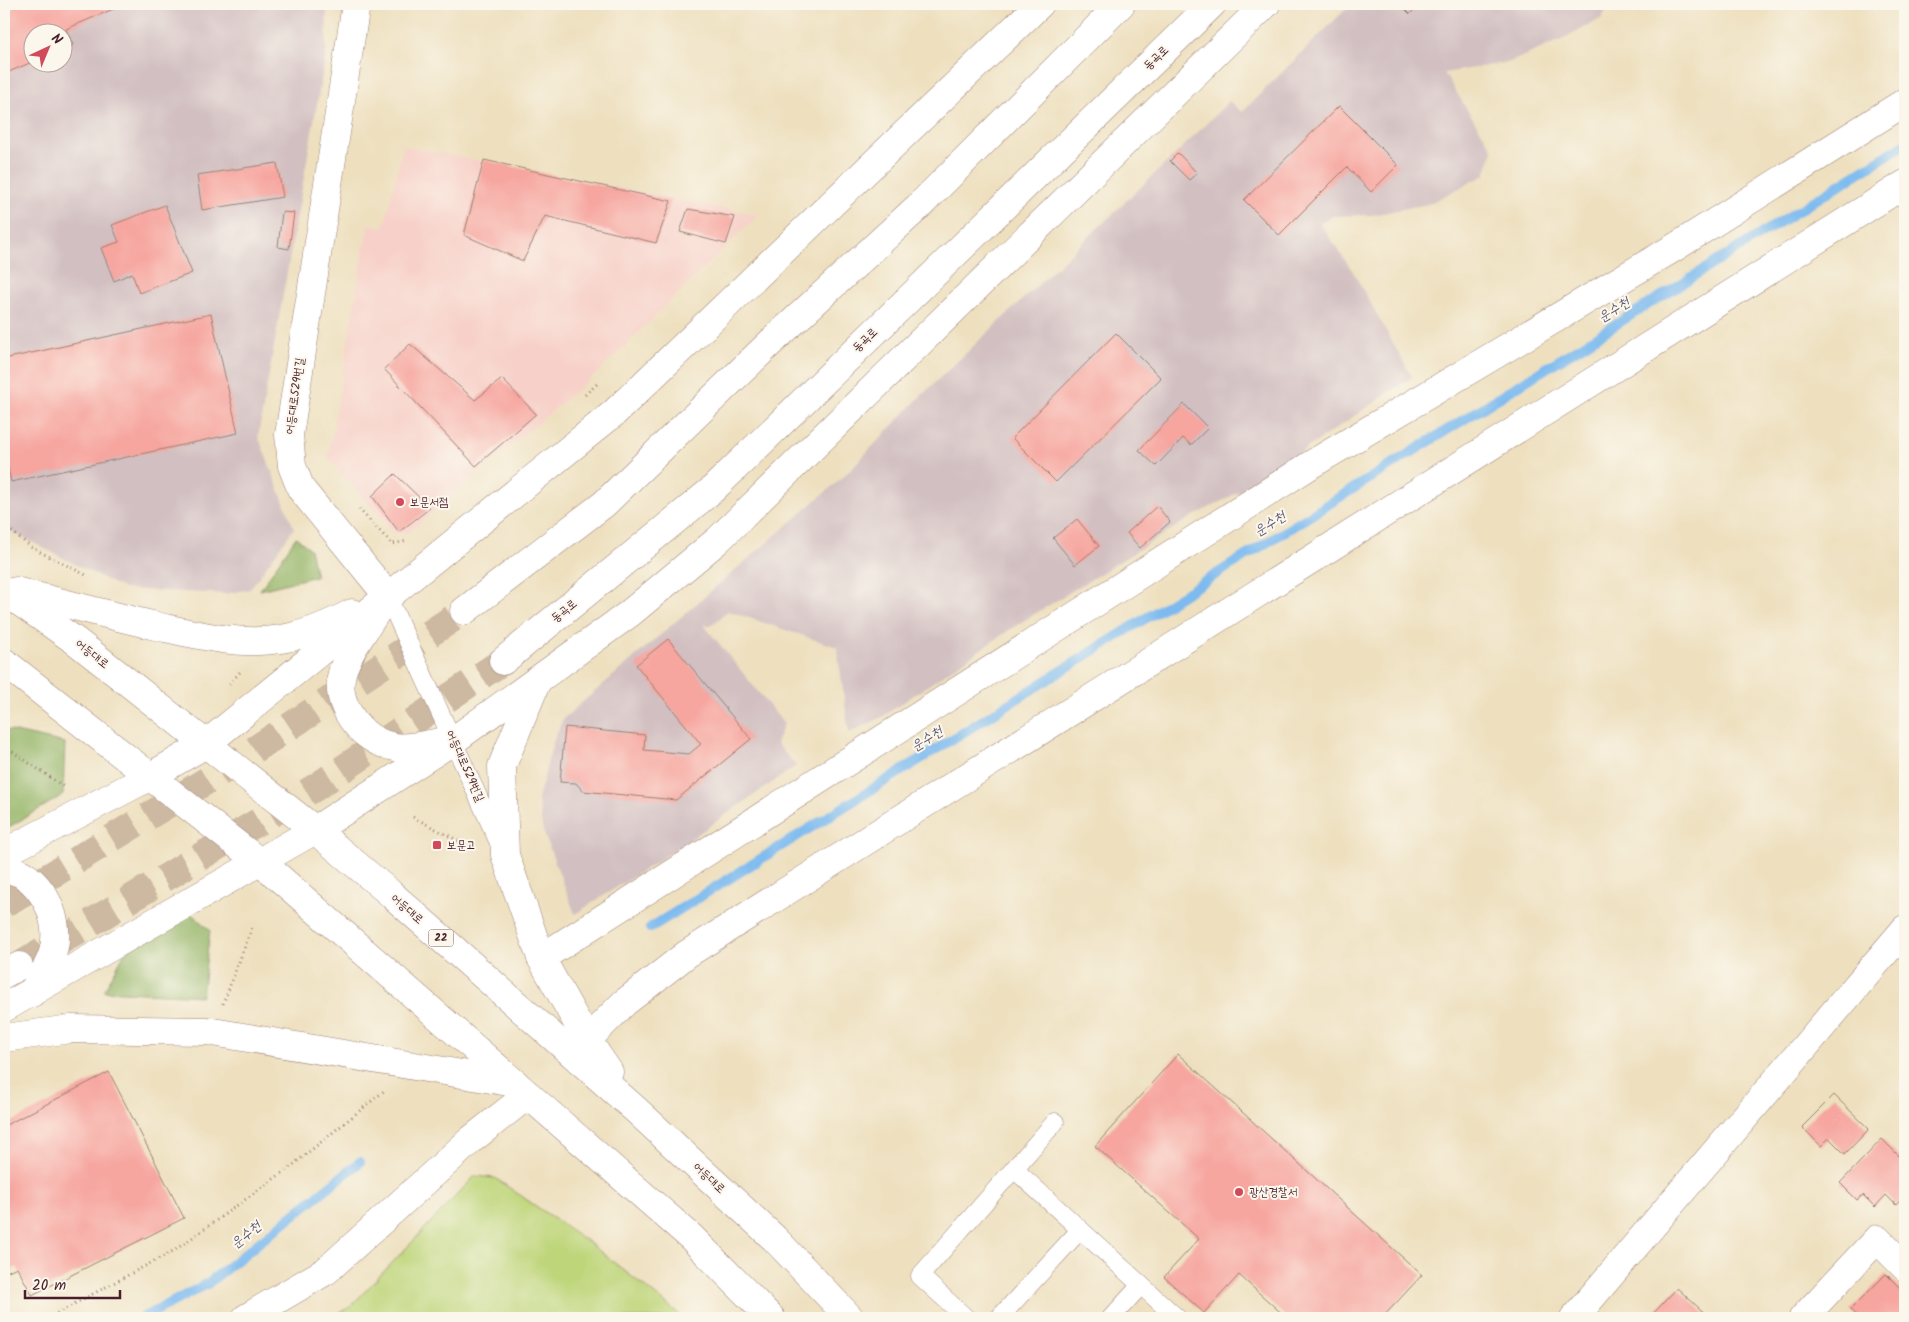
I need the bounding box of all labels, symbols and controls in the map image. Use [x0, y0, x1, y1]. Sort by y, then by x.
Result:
north arrow [22, 22, 72, 72]
text: N [46, 28, 67, 50]
street label: 동곡로 [1139, 41, 1173, 75]
water label: 운수천 [1594, 291, 1636, 328]
street label: 동곡로 [848, 323, 882, 357]
street label: 어등대로529번길 [280, 356, 310, 436]
place label: 보문서점 [410, 493, 449, 512]
marker: 보문서점 [394, 496, 406, 508]
water label: 운수천 [1250, 505, 1292, 542]
street label: 동곡로 [547, 595, 581, 627]
street label: 어등대로 [71, 635, 113, 673]
water label: 운수천 [907, 720, 949, 757]
street label: 어등대로529번길 [441, 727, 490, 805]
place label: 보문고 [447, 836, 476, 855]
marker: 보문고 [431, 839, 443, 851]
street label: 어등대로 [386, 889, 428, 929]
road number: 22 [428, 930, 454, 946]
street label: 어등대로 [688, 1158, 730, 1198]
place label: 광산경찰서 [1249, 1183, 1297, 1202]
marker: 광산경찰서 [1233, 1186, 1245, 1198]
water label: 운수천 [226, 1215, 267, 1254]
scale bar [25, 1267, 120, 1299]
text: 20 m [32, 1274, 66, 1298]

